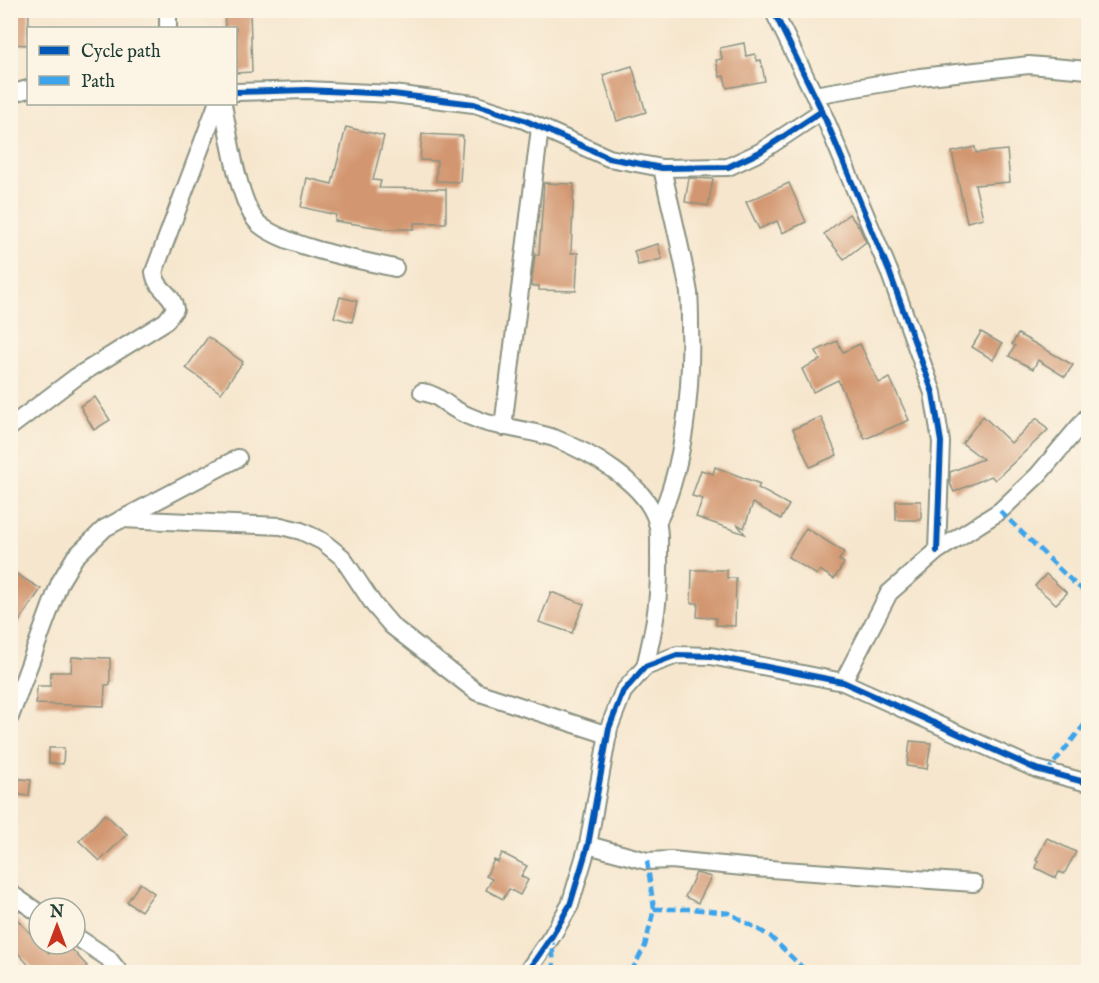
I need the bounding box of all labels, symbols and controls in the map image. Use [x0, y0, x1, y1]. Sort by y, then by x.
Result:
legend [27, 27, 237, 105]
text: Cycle path [81, 41, 161, 64]
text: Path [81, 71, 115, 94]
north arrow [27, 896, 87, 956]
text: N [49, 903, 64, 923]

